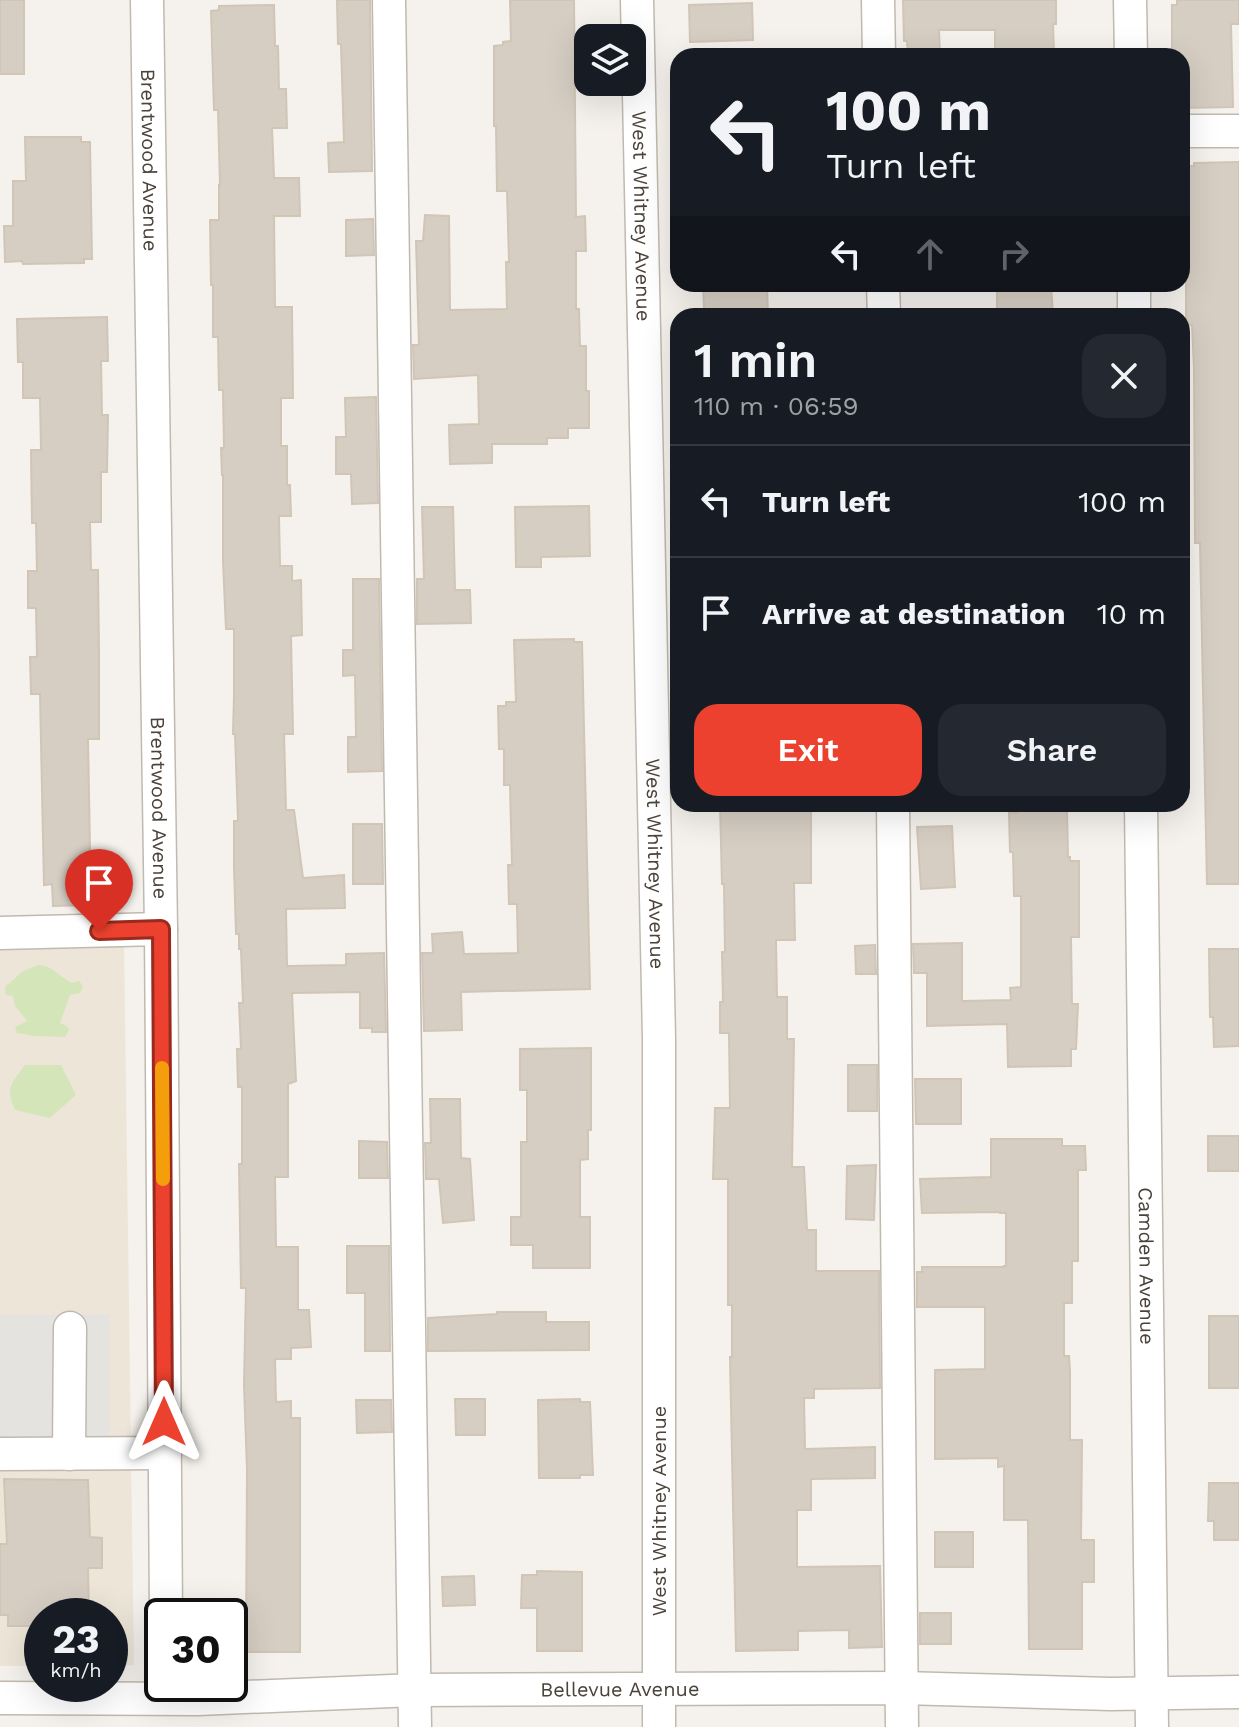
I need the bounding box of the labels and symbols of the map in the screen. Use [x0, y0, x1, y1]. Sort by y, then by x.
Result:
street label: Brentwood Avenue [136, 68, 163, 252]
street label: West Whitney Avenue [627, 110, 656, 322]
street label: Brentwood Avenue [146, 716, 173, 900]
street label: West Whitney Avenue [641, 758, 670, 969]
pin [65, 849, 133, 931]
street label: Camden Avenue [1134, 1187, 1159, 1345]
position arrow [122, 1380, 206, 1464]
street label: West Whitney Avenue [647, 1406, 671, 1616]
speed limit sign: 30 [144, 1598, 248, 1702]
street label: Bellevue Avenue [540, 1677, 699, 1701]

